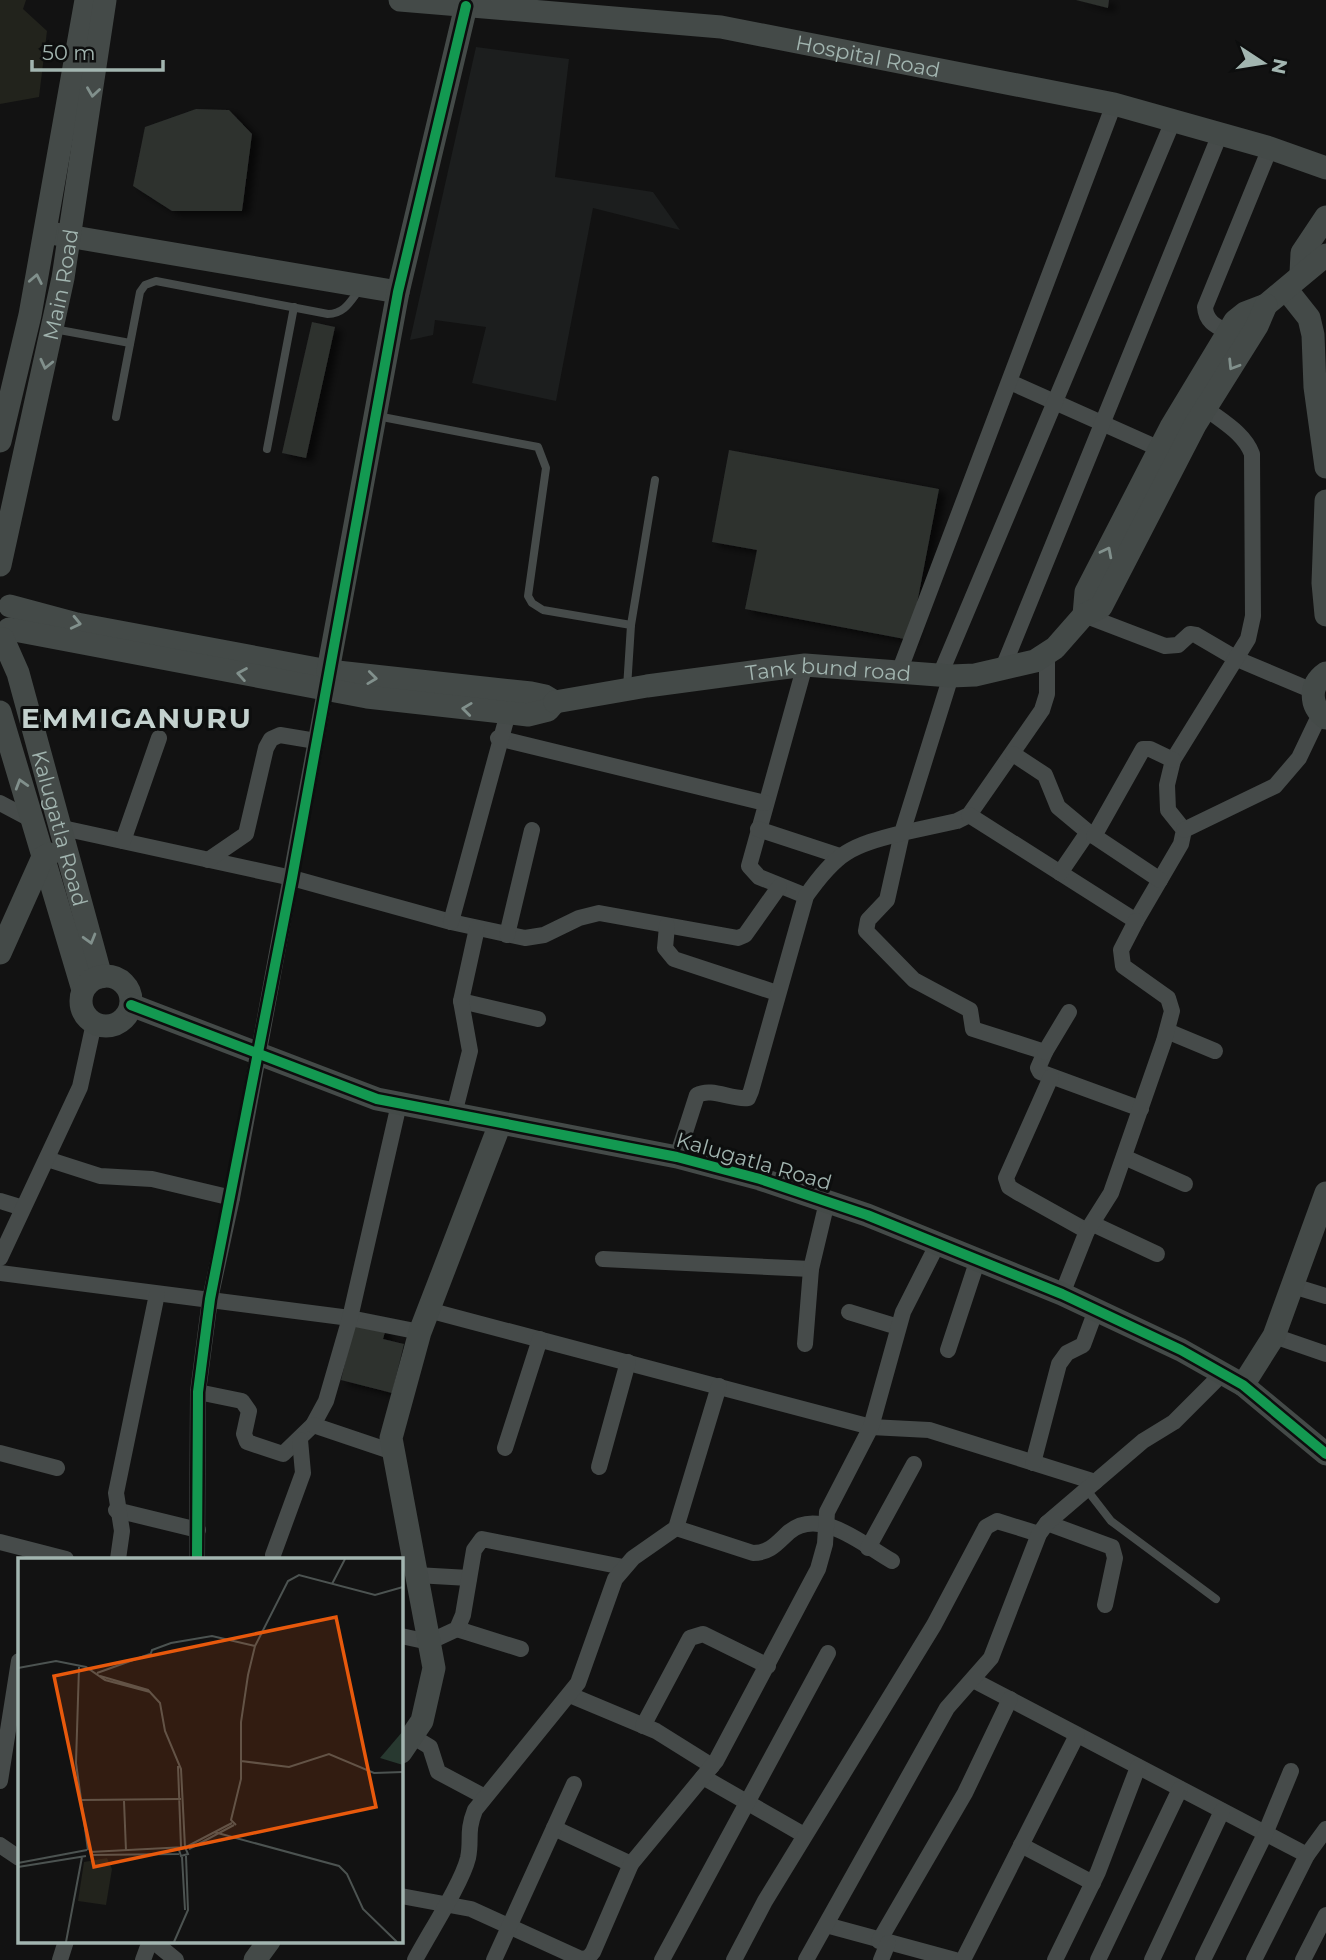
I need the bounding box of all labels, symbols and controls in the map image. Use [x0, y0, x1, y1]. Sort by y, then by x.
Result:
scale bar [32, 28, 163, 72]
north arrow [1228, 28, 1298, 98]
street label: Hospital Road [794, 29, 943, 82]
text: 50 m [42, 40, 96, 65]
text: N [1266, 57, 1292, 76]
one-way arrow [85, 86, 100, 98]
street label: Main Road [37, 227, 83, 342]
one-way arrow [28, 273, 43, 285]
one-way arrow [1228, 357, 1241, 370]
one-way arrow [39, 358, 54, 370]
one-way arrow [1098, 547, 1112, 559]
one-way arrow [70, 615, 82, 629]
street label: Tank bund road [744, 652, 912, 685]
one-way arrow [236, 667, 248, 682]
one-way arrow [366, 670, 378, 685]
district label: EMMIGANURU [21, 701, 253, 735]
one-way arrow [461, 701, 473, 716]
street label: Kalugatla Road [27, 747, 94, 909]
one-way arrow [15, 778, 30, 790]
one-way arrow [82, 933, 97, 945]
street label: Kalugatla Road [673, 1127, 835, 1195]
inset map [18, 1558, 402, 1942]

